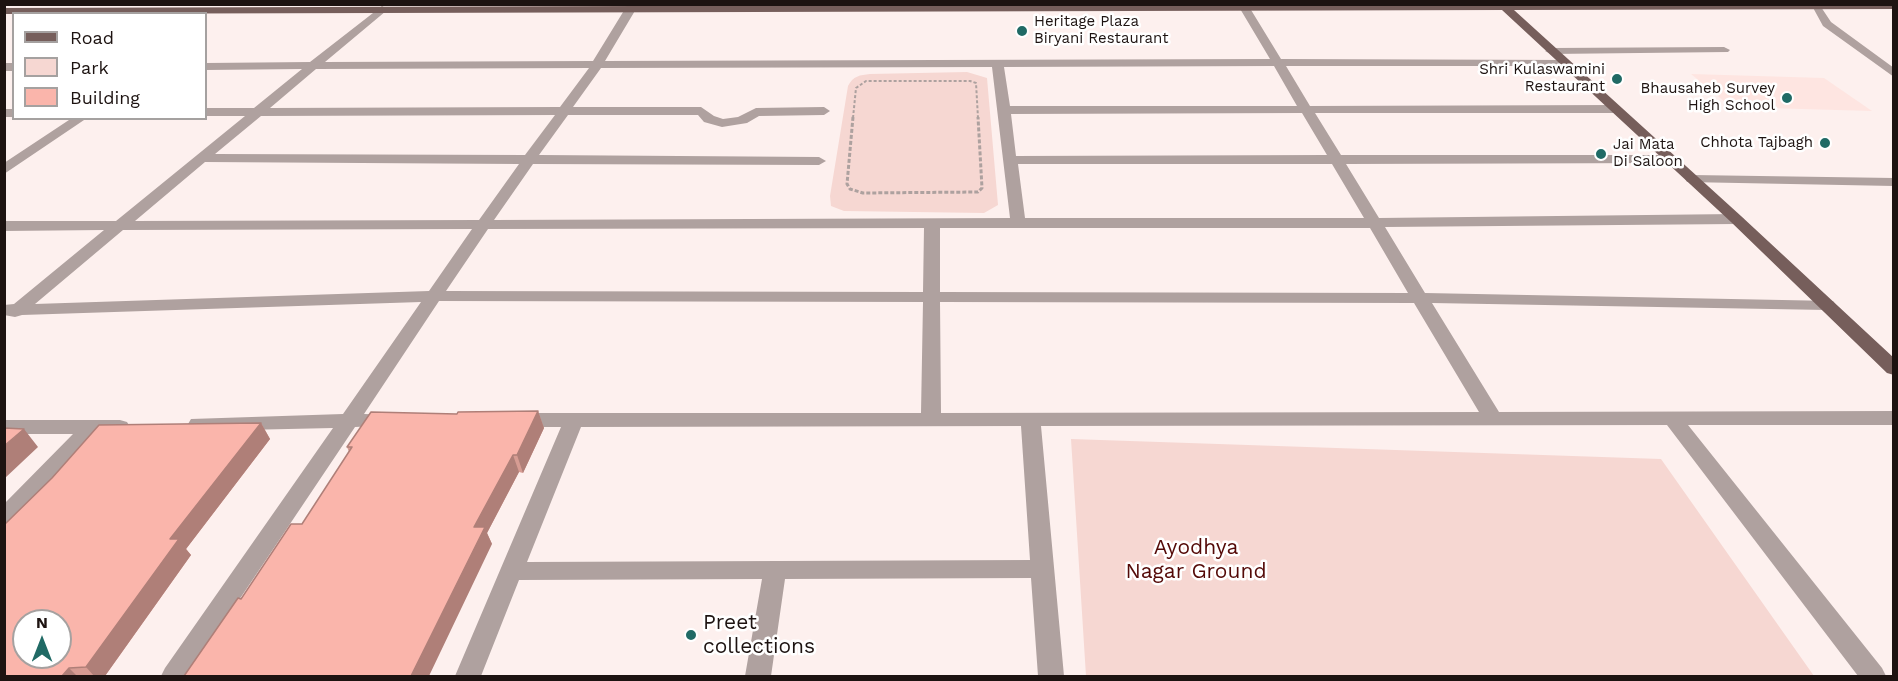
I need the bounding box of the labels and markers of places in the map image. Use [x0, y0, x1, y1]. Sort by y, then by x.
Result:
place label: Heritage Plaza Biryani Restaurant [1034, 13, 1169, 48]
marker: Heritage Plaza Biryani Restaurant [1015, 24, 1029, 38]
place label: Shri Kulaswamini Restaurant [1479, 61, 1605, 96]
marker: Shri Kulaswamini Restaurant [1610, 72, 1624, 86]
place label: Bhausaheb Survey High School [1641, 80, 1775, 115]
marker: Bhausaheb Survey High School [1780, 91, 1794, 105]
place label: Chhota Tajbagh [1700, 134, 1813, 152]
place label: Jai Mata Di Saloon [1613, 136, 1683, 171]
marker: Chhota Tajbagh [1818, 136, 1832, 150]
marker: Jai Mata Di Saloon [1594, 147, 1608, 161]
place label: Preet collections [703, 610, 815, 660]
marker: Preet collections [684, 628, 698, 642]

